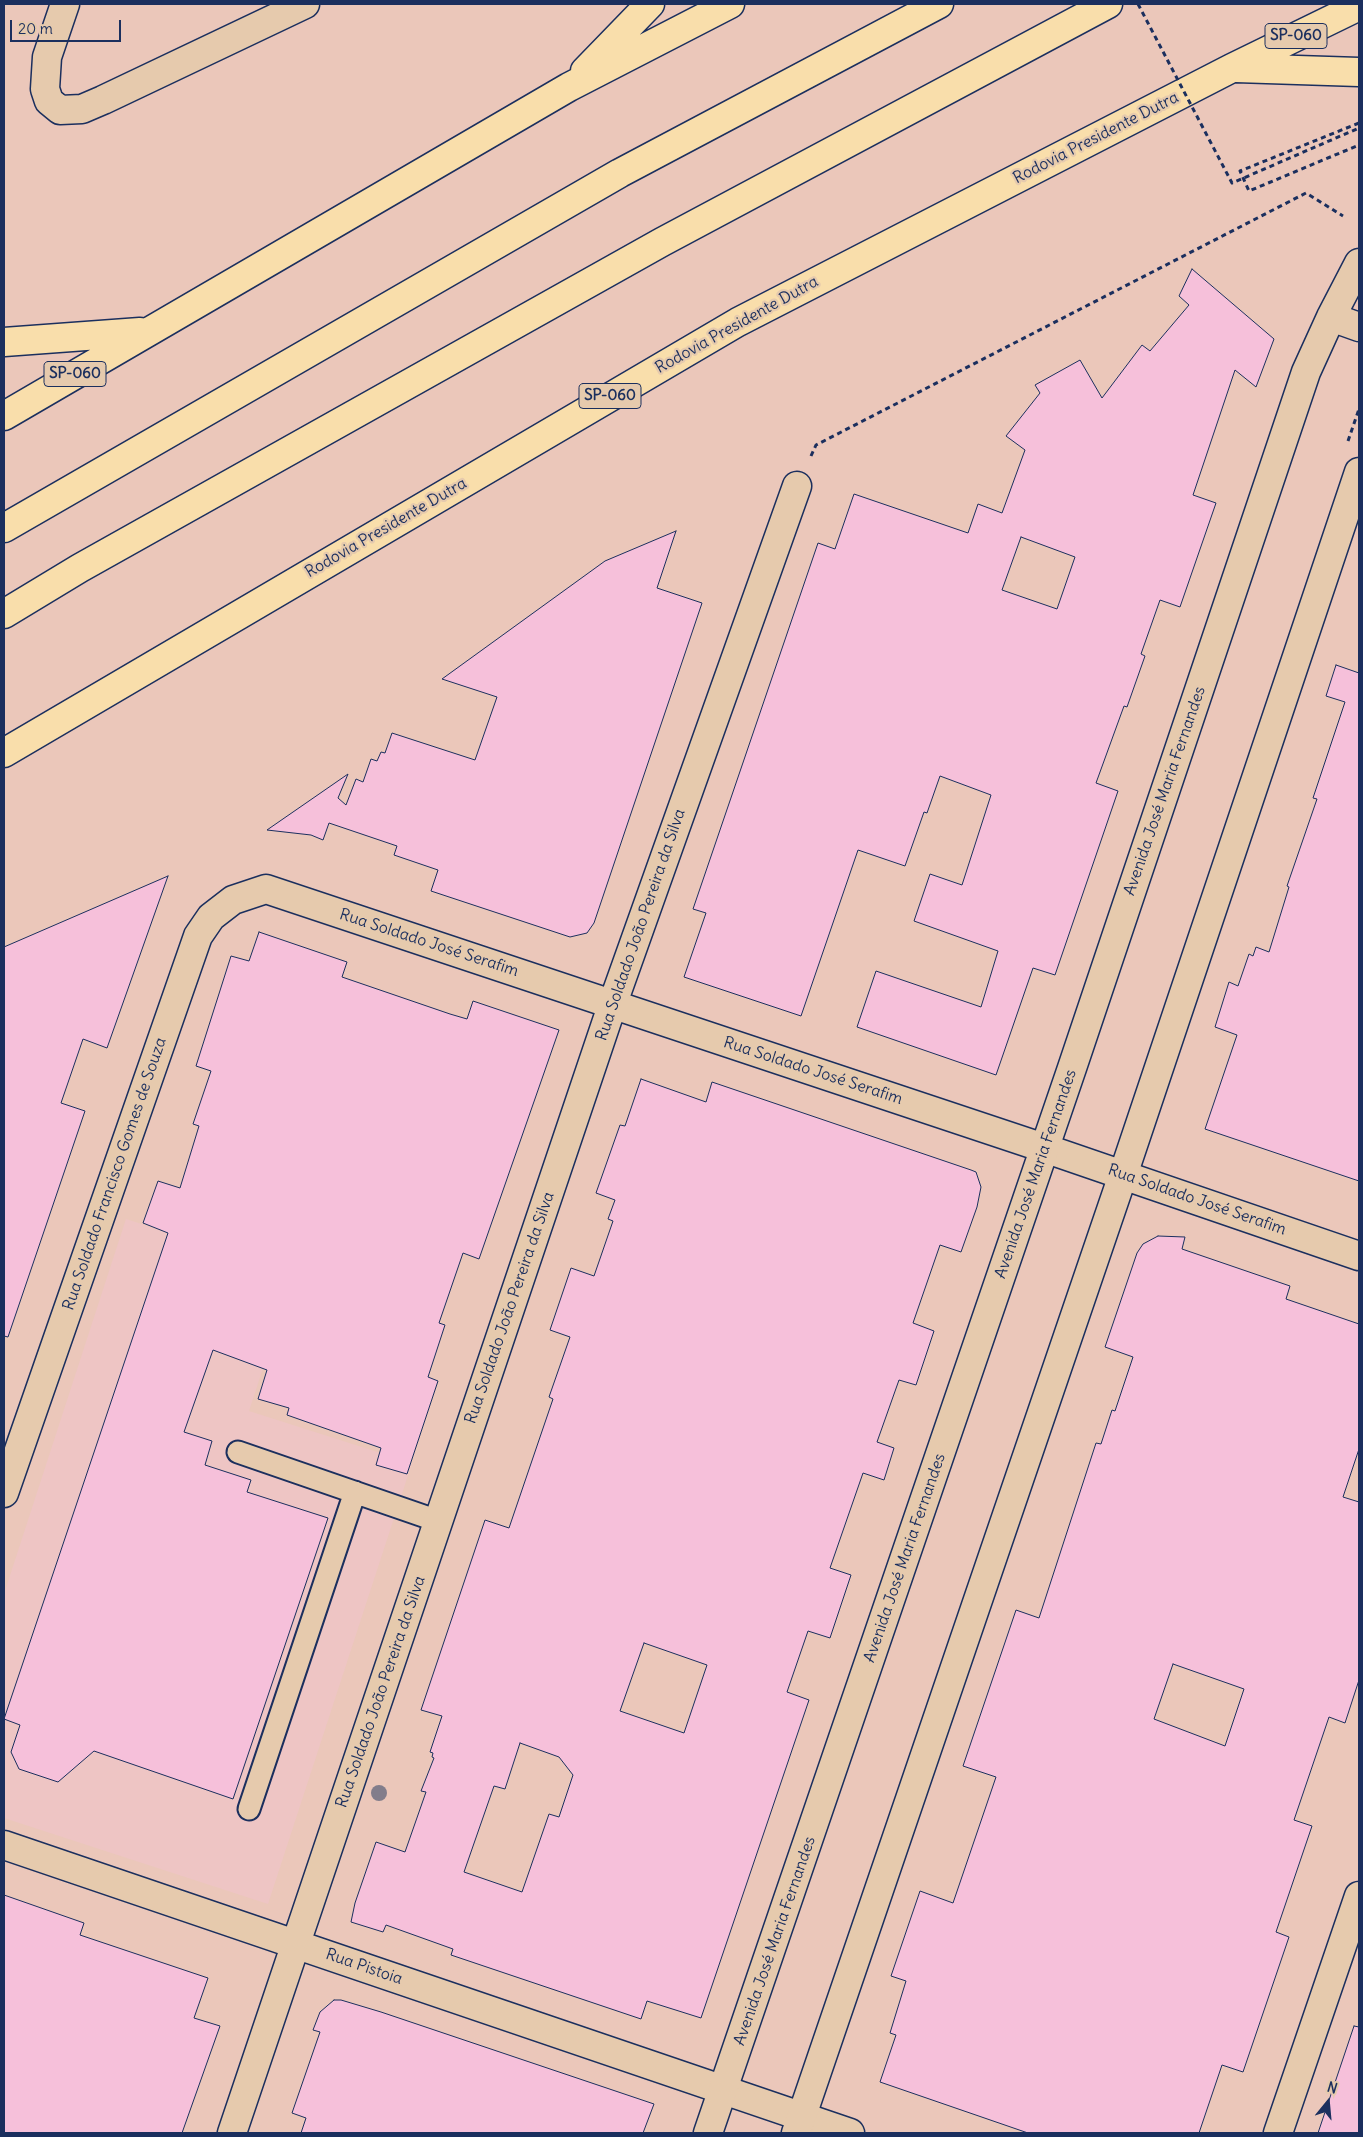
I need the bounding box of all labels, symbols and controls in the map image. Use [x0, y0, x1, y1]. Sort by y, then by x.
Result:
scale bar [12, 10, 124, 42]
text: 20 m [18, 19, 53, 38]
road number: SP-060 [1265, 24, 1327, 48]
street label: Rodovia Presidente Dutra [1010, 88, 1182, 188]
street label: Rodovia Presidente Dutra [652, 272, 822, 378]
road number: SP-060 [44, 362, 106, 386]
road number: SP-060 [579, 384, 641, 408]
street label: Rodovia Presidente Dutra [302, 474, 470, 582]
street label: Avenida José Maria Fernandes [1120, 684, 1210, 898]
street label: Rua Soldado João Pereira da Silva [592, 807, 690, 1043]
street label: Rua Soldado José Serafim [337, 905, 521, 981]
street label: Rua Soldado José Serafim [721, 1033, 905, 1109]
street label: Rua Soldado Francisco Gomes de Souza [59, 1035, 171, 1313]
street label: Avenida José Maria Fernandes [991, 1067, 1081, 1281]
street label: Rua Soldado José Serafim [1105, 1160, 1289, 1240]
street label: Rua Soldado João Pereira da Silva [461, 1190, 559, 1426]
street label: Avenida José Maria Fernandes [860, 1451, 950, 1665]
street label: Rua Soldado João Pereira da Silva [332, 1574, 430, 1810]
street label: Avenida José Maria Fernandes [730, 1834, 820, 2048]
street label: Rua Pistoia [323, 1945, 405, 1989]
north arrow [1303, 2077, 1353, 2127]
text: N [1325, 2078, 1340, 2098]

